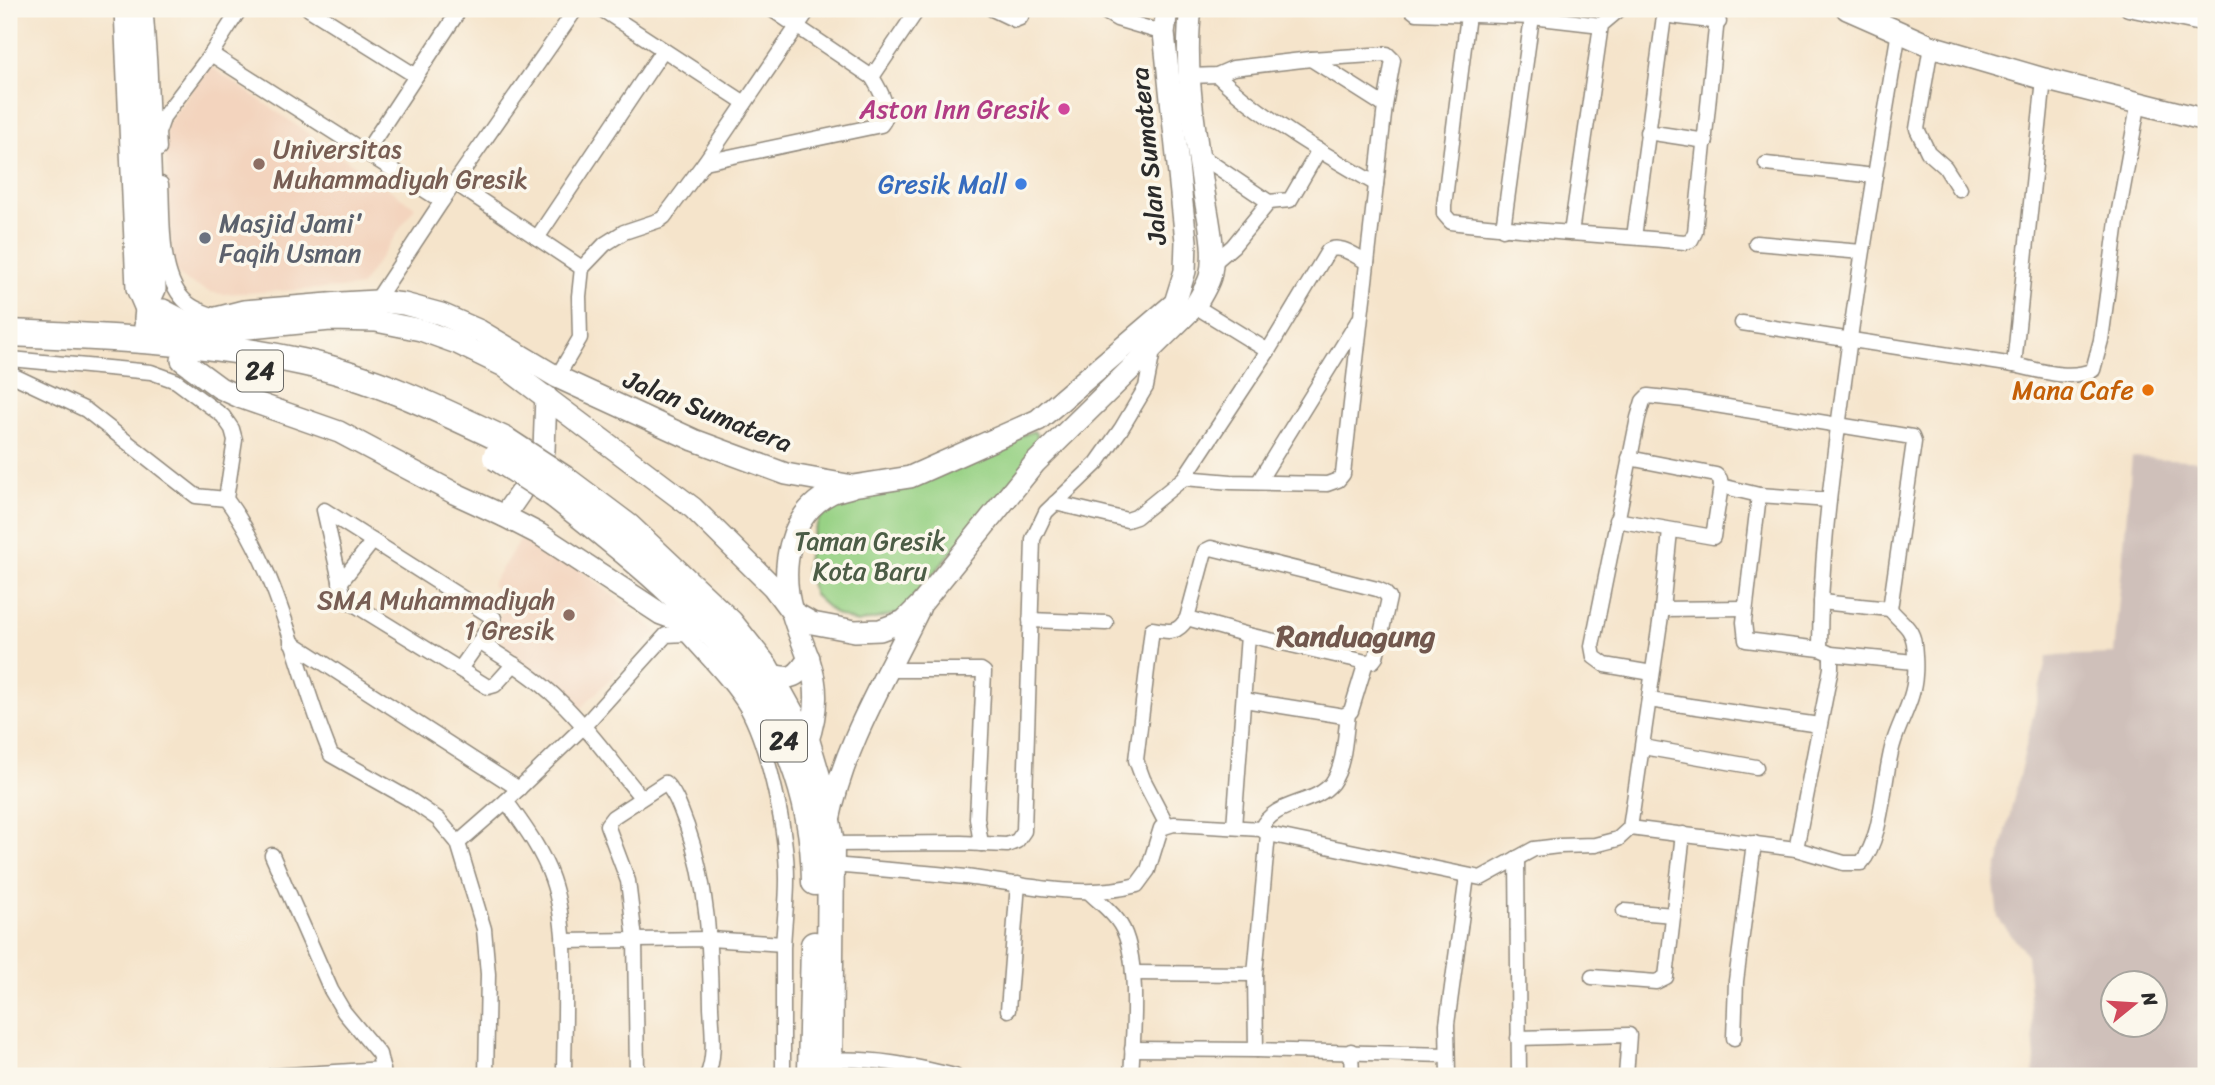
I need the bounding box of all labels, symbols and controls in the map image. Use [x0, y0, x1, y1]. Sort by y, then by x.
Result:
street label: Jalan Sumatera [1116, 65, 1180, 248]
place label: Aston Inn Gresik [859, 86, 1050, 132]
marker: Aston Inn Gresik [1056, 101, 1072, 117]
place label: Universitas Muhammadiyah Gresik [273, 126, 528, 202]
marker: Universitas Muhammadiyah Gresik [251, 156, 267, 172]
place label: Gresik Mall [878, 161, 1008, 207]
marker: Gresik Mall [1013, 176, 1029, 192]
place label: Masjid Jami' Faqih Usman [219, 200, 363, 276]
marker: Masjid Jami' Faqih Usman [197, 230, 213, 246]
road number: 24 [237, 350, 283, 392]
street label: Jalan Sumatera [616, 356, 799, 466]
place label: Mana Cafe [2012, 367, 2134, 413]
marker: Mana Cafe [2140, 382, 2156, 398]
park label: Taman Gresik Kota Baru [794, 518, 946, 594]
place label: SMA Muhammadiyah 1 Gresik [317, 577, 555, 653]
marker: SMA Muhammadiyah 1 Gresik [561, 607, 577, 623]
district label: Randuagung [1276, 609, 1435, 663]
road number: 24 [761, 720, 807, 762]
north arrow [2100, 970, 2170, 1040]
text: N [2132, 987, 2168, 1011]

